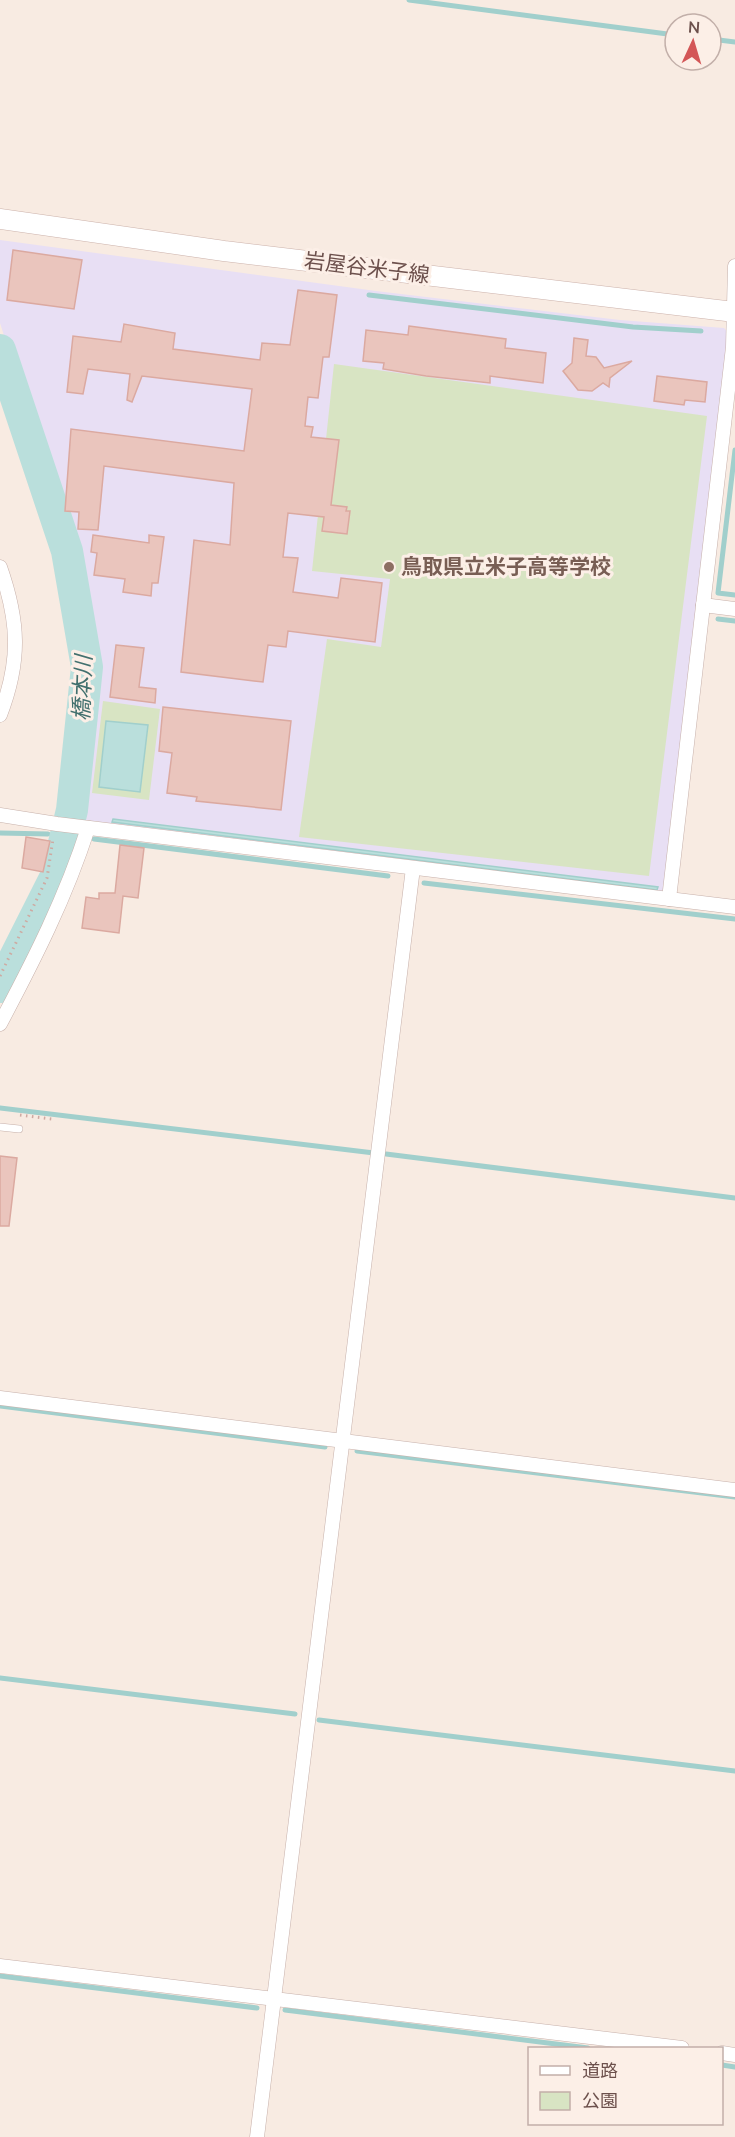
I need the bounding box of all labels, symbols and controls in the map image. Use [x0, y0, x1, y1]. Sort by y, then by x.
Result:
north arrow [663, 12, 723, 72]
text: N [687, 17, 701, 39]
street label: 岩屋谷米子線 [303, 246, 431, 290]
place label: 鳥取県立米子高等学校 [401, 553, 611, 581]
marker: 鳥取県立米子高等学校 [382, 560, 396, 574]
water label: 橋本川 [67, 653, 99, 722]
legend [528, 2047, 723, 2125]
text: 道路 [582, 2059, 618, 2083]
text: 公園 [582, 2089, 618, 2113]

